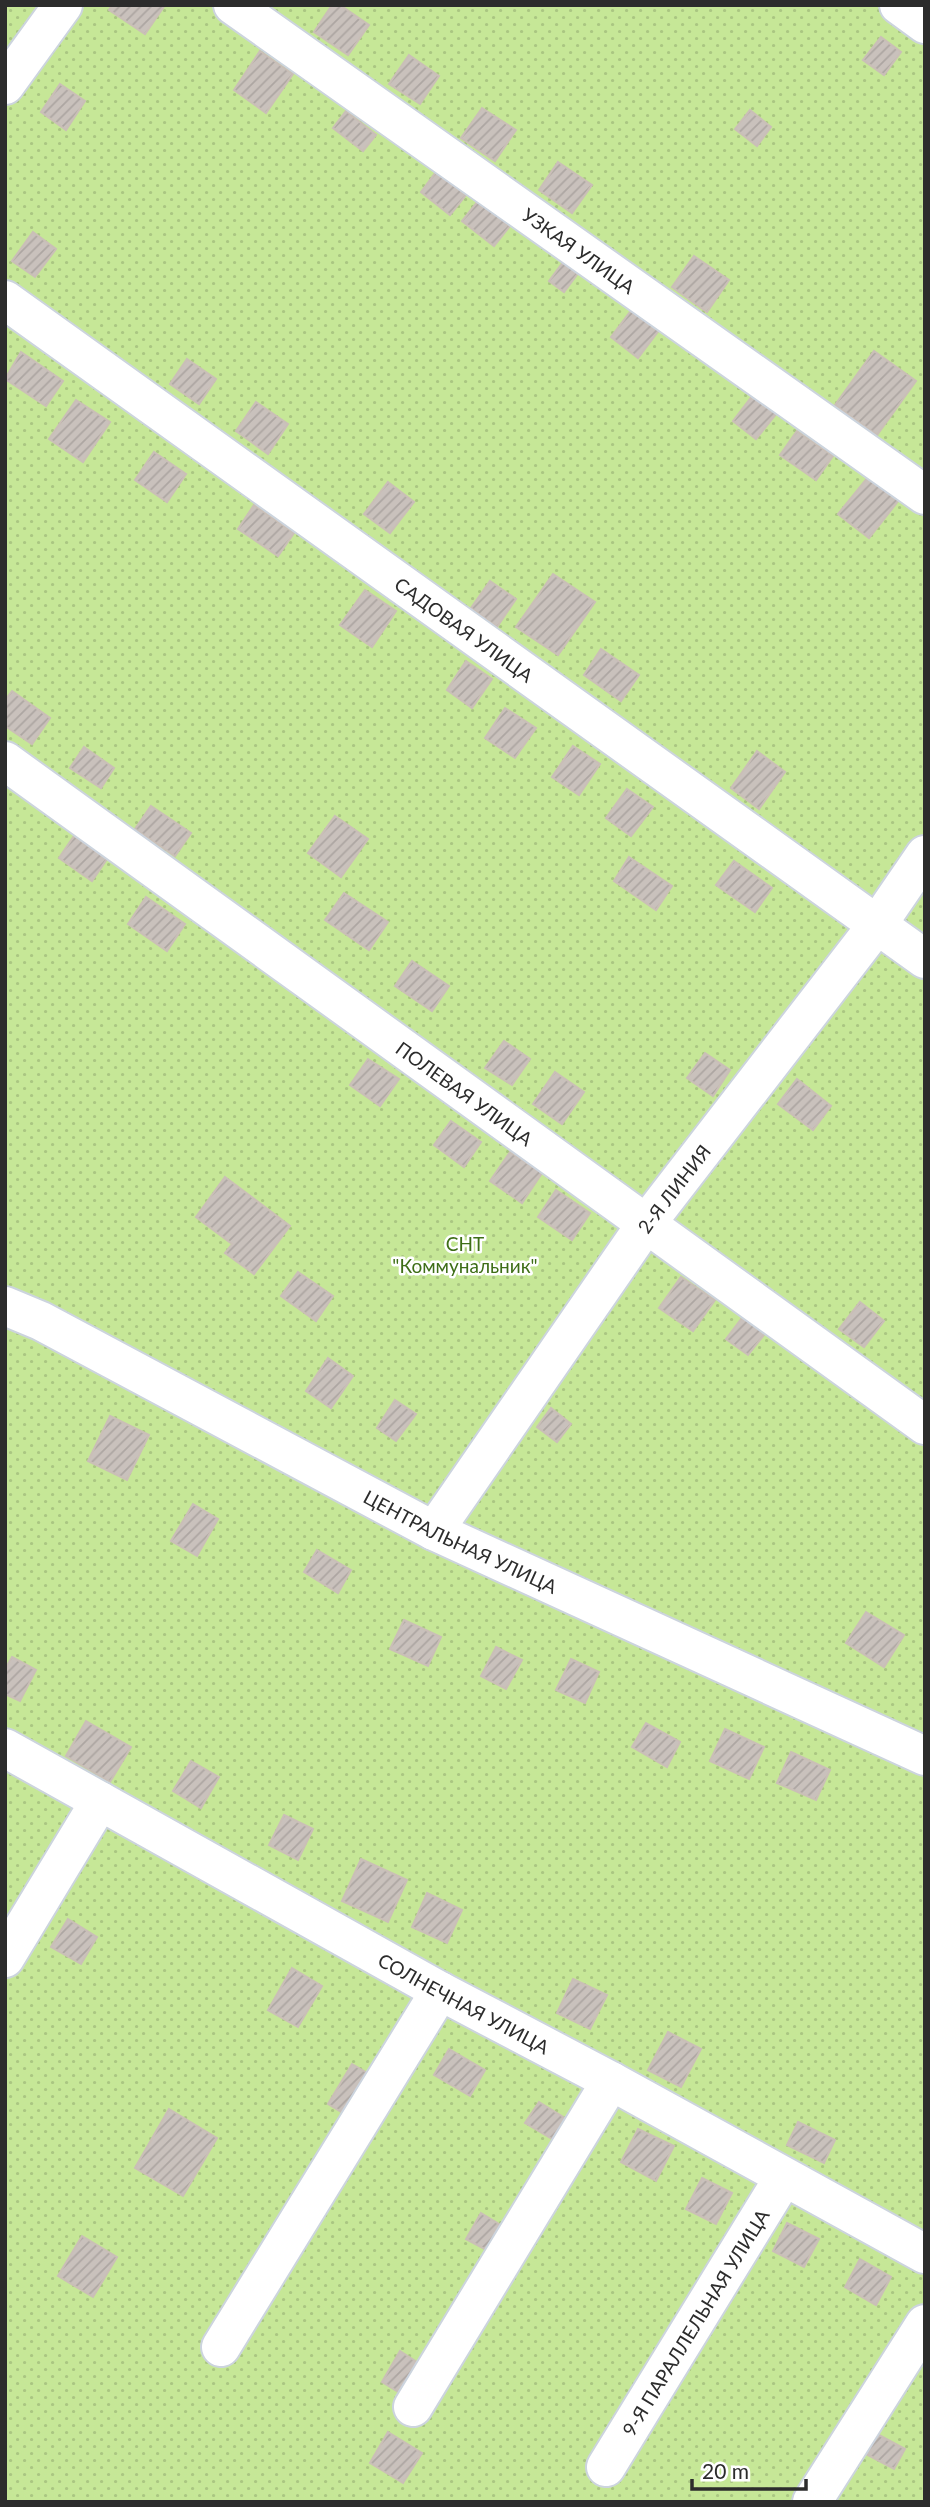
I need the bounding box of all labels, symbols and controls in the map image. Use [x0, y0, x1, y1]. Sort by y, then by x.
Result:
street label: УЗКАЯ УЛИЦА [518, 202, 640, 298]
street label: САДОВАЯ УЛИЦА [391, 572, 538, 686]
street label: ПОЛЕВАЯ УЛИЦА [392, 1036, 538, 1150]
street label: 2-Я ЛИНИЯ [632, 1140, 715, 1237]
park label: СНТ "Коммунальник" [392, 1232, 538, 1277]
street label: ЦЕНТРАЛЬНАЯ УЛИЦА [360, 1484, 561, 1598]
street label: СОЛНЕЧНАЯ УЛИЦА [374, 1947, 554, 2058]
street label: 9-Я ПАРАЛЛЕЛЬНАЯ УЛИЦА [617, 2204, 773, 2440]
scale bar [692, 2448, 806, 2492]
text: 20 m [702, 2458, 749, 2483]

